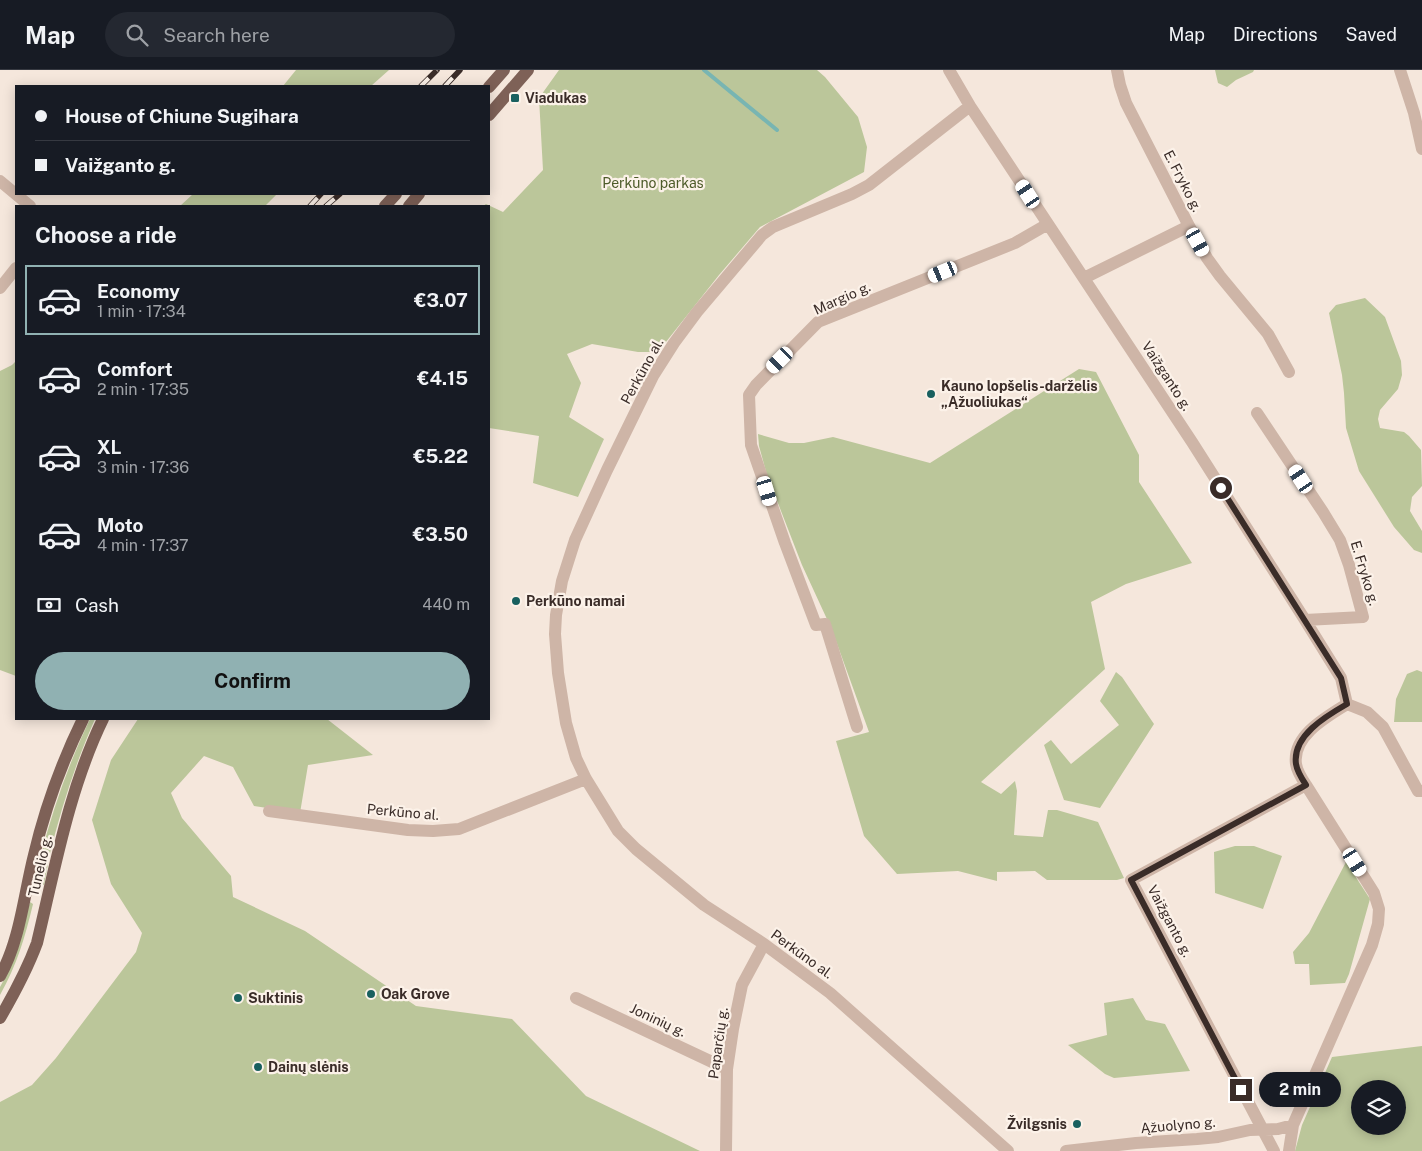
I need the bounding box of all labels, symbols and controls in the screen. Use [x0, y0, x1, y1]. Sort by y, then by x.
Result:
search box [105, 12, 455, 57]
text: Map [25, 21, 75, 49]
icon: search [123, 21, 151, 49]
text: Search here [163, 24, 270, 46]
text: Map [1168, 24, 1205, 45]
text: Directions [1233, 24, 1318, 45]
text: Saved [1346, 24, 1397, 45]
place label: Viadukas [525, 90, 587, 106]
marker: Viadukas [509, 92, 521, 104]
text: House of Chiune Sugihara [65, 105, 299, 127]
street label: E. Fryko g. [1161, 148, 1205, 214]
text: Vaižganto g. [65, 154, 176, 176]
park label: Perkūno parkas [602, 175, 704, 191]
car [1013, 177, 1042, 211]
text: Choose a ride [35, 222, 177, 248]
car [1184, 225, 1211, 259]
car [926, 259, 959, 285]
icon: car [37, 278, 82, 323]
street label: Margio g. [811, 278, 873, 318]
text: Economy [97, 280, 180, 302]
text: €3.07 [414, 289, 468, 311]
text: 1 min · 17:34 [97, 302, 186, 321]
street label: Perkūno al. [617, 335, 667, 407]
street label: Vaižganto g. [1139, 339, 1195, 413]
car [764, 344, 795, 376]
icon: car [37, 356, 82, 401]
text: Comfort [97, 358, 173, 380]
text: €4.15 [417, 367, 468, 389]
place label: Kauno lopšelis-darželis „Ąžuoliukas“ [941, 378, 1098, 410]
text: 2 min · 17:35 [97, 380, 189, 399]
marker: Kauno lopšelis-darželis „Ąžuoliukas“ [925, 388, 937, 400]
icon: car [37, 434, 82, 479]
text: XL [97, 436, 122, 458]
text: €5.22 [413, 445, 468, 467]
text: 3 min · 17:36 [97, 458, 189, 477]
car [1286, 462, 1315, 496]
car [755, 474, 778, 508]
route start [1210, 477, 1232, 499]
icon: car [37, 512, 82, 557]
text: Moto [97, 514, 143, 536]
text: €3.50 [413, 523, 468, 545]
text: 4 min · 17:37 [97, 536, 189, 555]
street label: E. Fryko g. [1348, 539, 1382, 607]
icon: cash [35, 591, 63, 619]
place label: Perkūno namai [526, 593, 625, 609]
text: Cash [75, 594, 119, 616]
text: 440 m [422, 595, 470, 614]
marker: Perkūno namai [510, 595, 522, 607]
button: Confirm [35, 652, 470, 710]
street label: Perkūno al. [366, 801, 440, 823]
street label: Tunelio g. [25, 834, 55, 898]
car [1340, 845, 1369, 879]
street label: Vaižganto g. [1144, 882, 1196, 960]
street label: Perkūno al. [768, 926, 836, 982]
place label: Oak Grove [381, 986, 450, 1002]
marker: Oak Grove [365, 988, 377, 1000]
place label: Suktinis [248, 990, 303, 1006]
marker: Suktinis [232, 992, 244, 1004]
street label: Joninių g. [627, 1000, 689, 1040]
street label: Paparčių g. [705, 1006, 731, 1080]
place label: Dainų slėnis [268, 1059, 349, 1075]
marker: Dainų slėnis [252, 1061, 264, 1073]
callout: 2 min [1258, 1072, 1341, 1108]
route end [1230, 1079, 1252, 1101]
text: 2 min [1279, 1080, 1321, 1099]
map controls [1351, 1080, 1406, 1135]
button: layers [1351, 1080, 1406, 1135]
street label: Ąžuolyno g. [1140, 1114, 1216, 1136]
place label: Žvilgsnis [1007, 1115, 1067, 1132]
marker: Žvilgsnis [1071, 1118, 1083, 1130]

